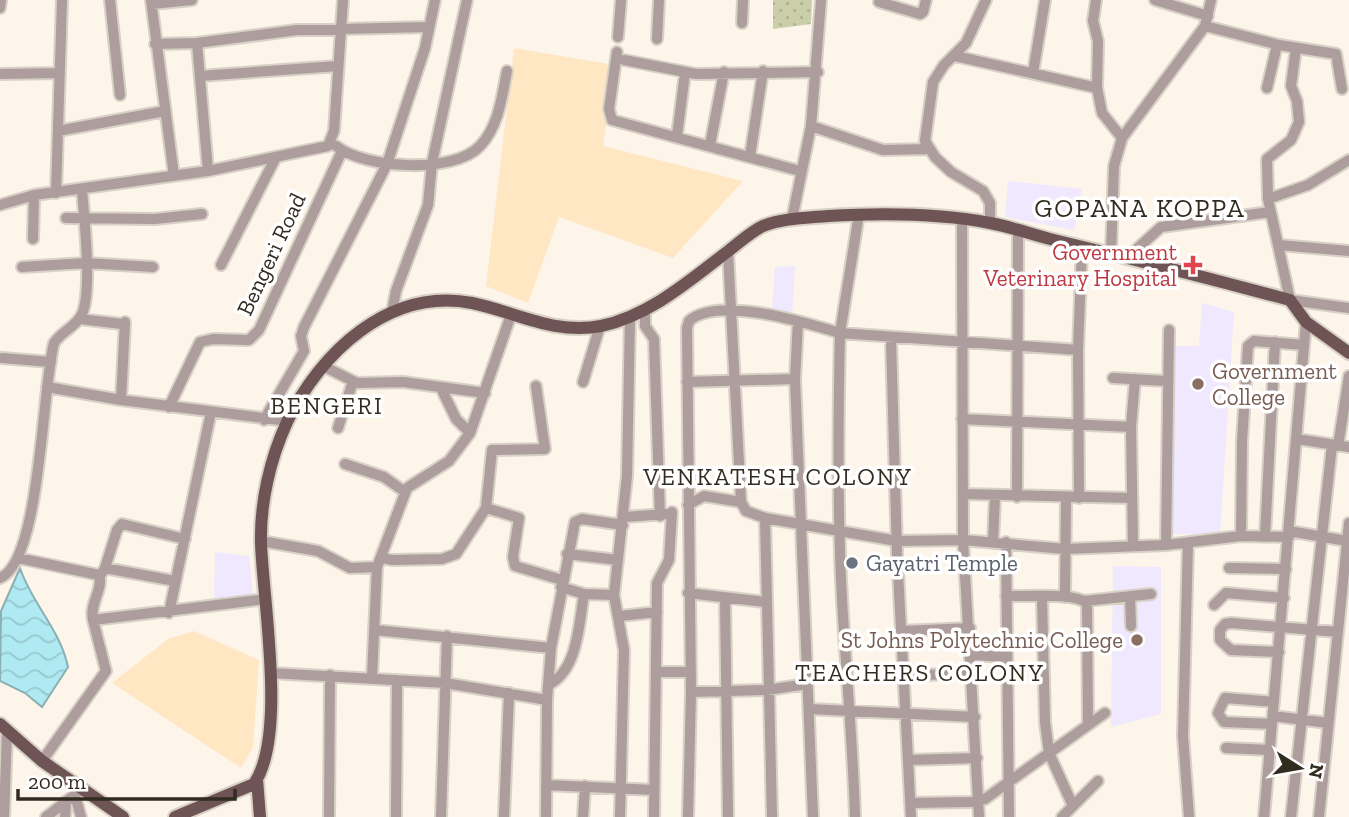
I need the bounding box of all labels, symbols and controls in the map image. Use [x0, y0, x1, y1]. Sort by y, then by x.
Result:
street label: Bengeri Road [230, 188, 312, 320]
district label: GOPANA KOPPA [1034, 192, 1246, 224]
place label: Government Veterinary Hospital [982, 238, 1177, 292]
marker: Government Veterinary Hospital [1183, 255, 1203, 275]
place label: Government College [1212, 357, 1337, 411]
marker: Government College [1190, 376, 1206, 392]
district label: BENGERI [270, 391, 384, 420]
district label: VENKATESH COLONY [642, 462, 913, 491]
place label: Gayatri Temple [866, 549, 1018, 577]
marker: Gayatri Temple [844, 555, 860, 571]
place label: St Johns Polytechnic College [841, 626, 1123, 654]
marker: St Johns Polytechnic College [1129, 632, 1145, 648]
district label: TEACHERS COLONY [795, 658, 1045, 687]
north arrow [1265, 733, 1335, 803]
scale bar [18, 758, 234, 802]
text: N [1304, 762, 1329, 780]
text: 200 m [28, 769, 86, 794]

